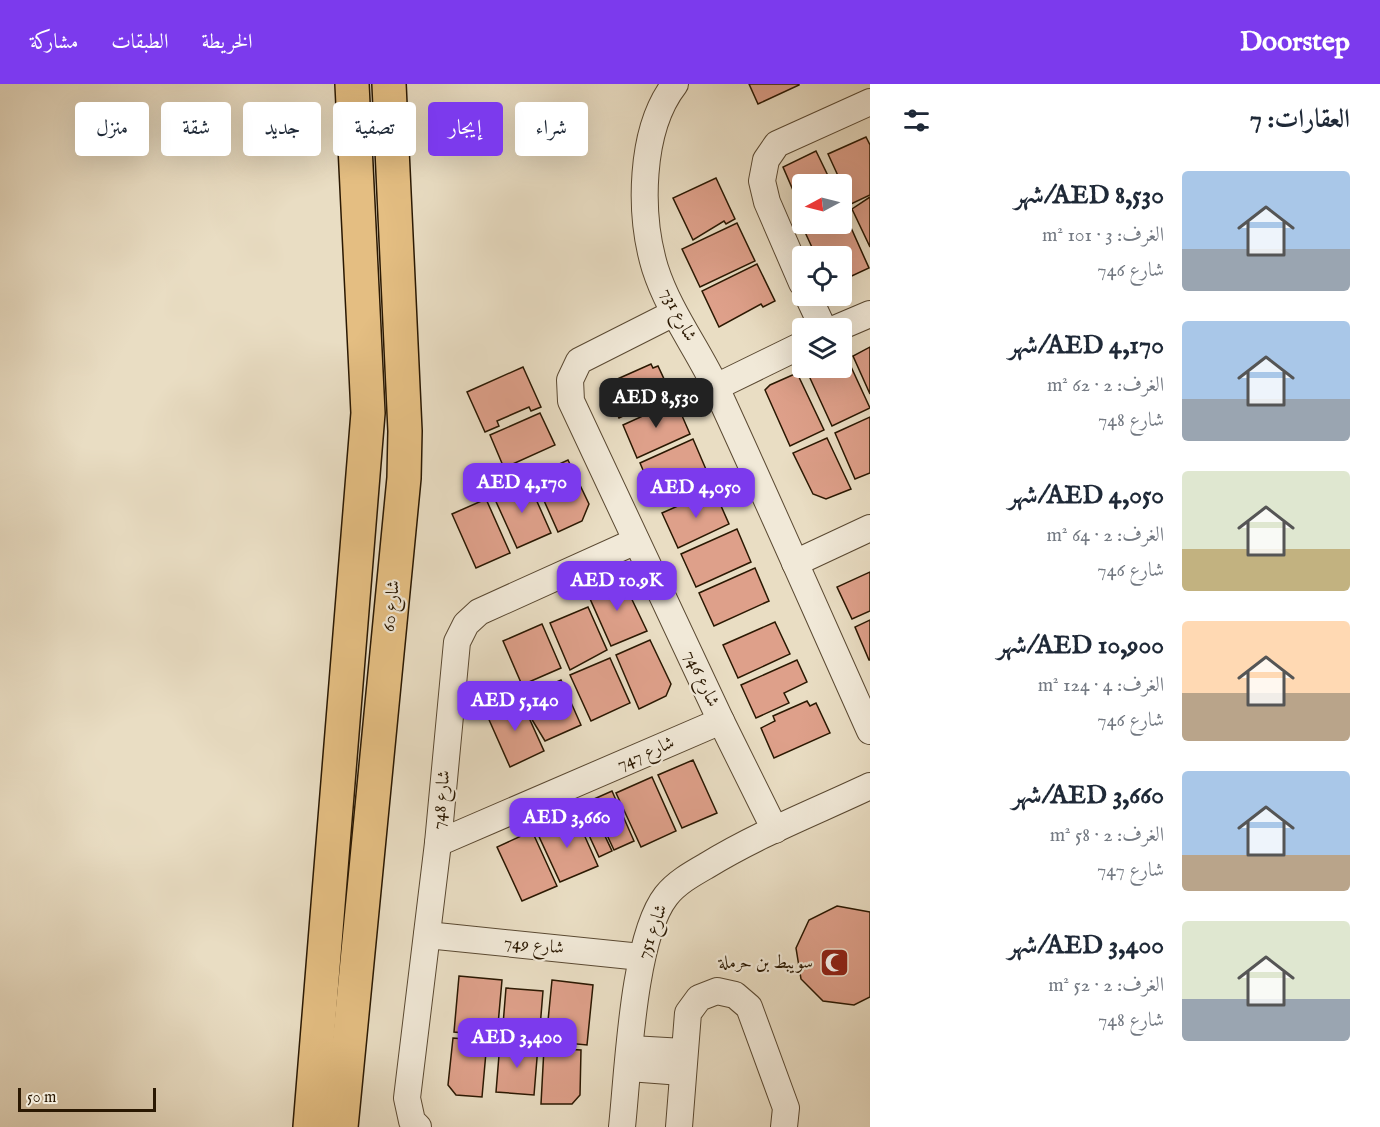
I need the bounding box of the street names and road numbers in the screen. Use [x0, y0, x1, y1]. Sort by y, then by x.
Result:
street label: شارع 731 [653, 284, 701, 347]
street label: شارع 60 [378, 579, 408, 633]
street label: شارع 746 [676, 647, 724, 712]
street label: شارع 747 [614, 732, 679, 778]
street label: شارع 748 [427, 769, 459, 831]
street label: شارع 751 [632, 901, 675, 963]
street label: شارع 749 [503, 931, 565, 963]

